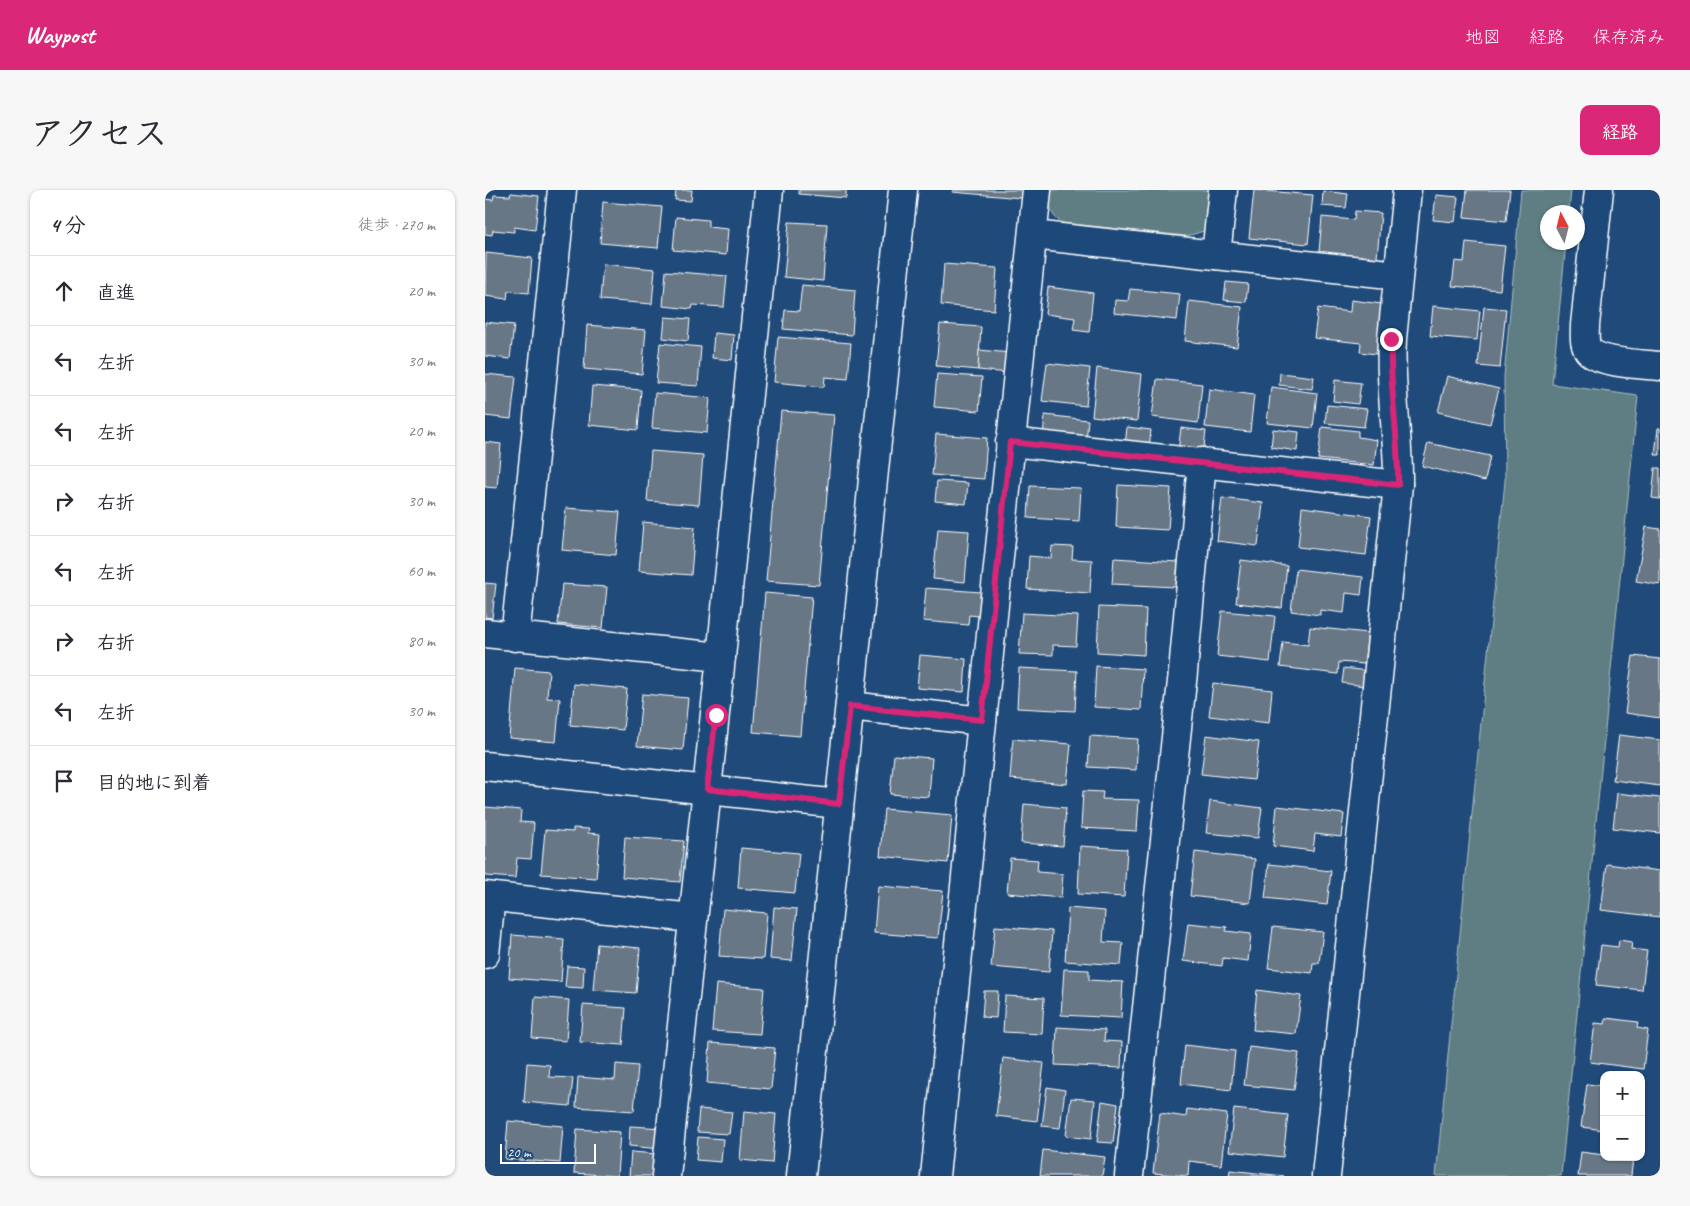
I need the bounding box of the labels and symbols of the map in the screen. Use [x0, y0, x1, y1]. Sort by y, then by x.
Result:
north arrow [1540, 205, 1585, 250]
route end [1380, 328, 1403, 351]
route start [705, 704, 728, 727]
scale bar [500, 1141, 596, 1164]

